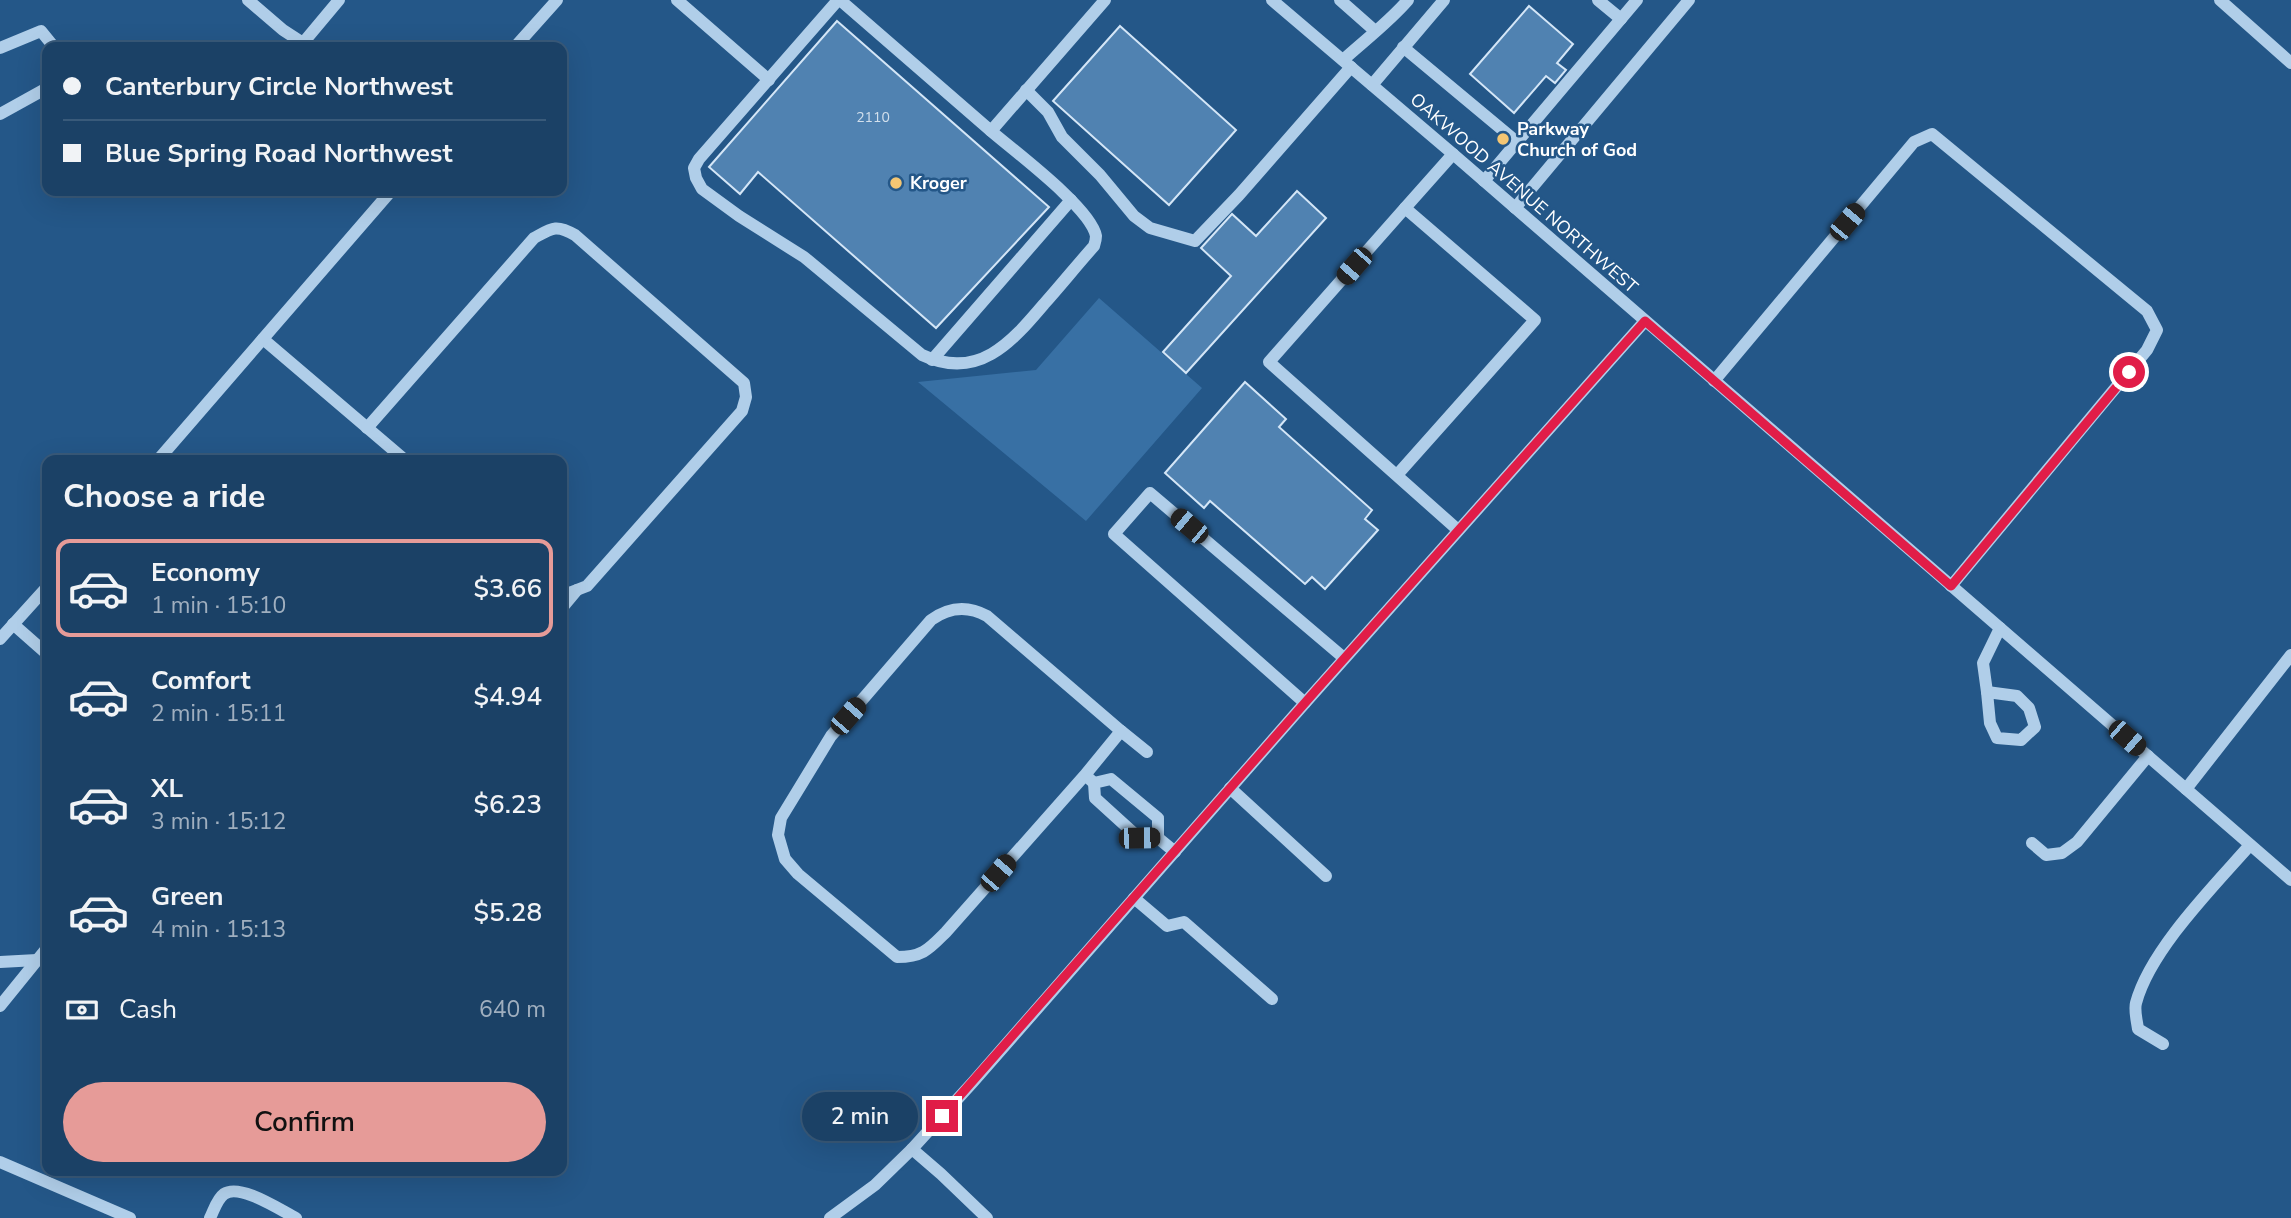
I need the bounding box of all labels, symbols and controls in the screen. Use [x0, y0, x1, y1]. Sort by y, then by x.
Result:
text: Canterbury Circle Northwest [105, 69, 453, 104]
street label: OAKWOOD AVENUE NORTHWEST [1405, 87, 1643, 299]
house number: 2110 [856, 108, 890, 127]
place label: Parkway Church of God [1517, 117, 1637, 162]
marker: Parkway Church of God [1495, 131, 1511, 147]
text: Blue Spring Road Northwest [105, 136, 452, 171]
place label: Kroger [910, 171, 967, 195]
marker: Kroger [888, 175, 904, 191]
car [1826, 199, 1869, 245]
car [1333, 243, 1376, 289]
route start [2113, 356, 2145, 388]
text: Choose a ride [63, 475, 265, 518]
car [1167, 504, 1212, 548]
text: Economy [151, 555, 260, 590]
icon: car [67, 557, 130, 620]
text: $3.66 [473, 571, 542, 606]
text: 1 min · 15:10 [151, 590, 286, 621]
text: Comfort [151, 663, 251, 698]
icon: car [67, 665, 130, 728]
text: $4.94 [473, 679, 542, 714]
car [827, 693, 870, 739]
text: 2 min · 15:11 [151, 698, 286, 729]
car [2105, 716, 2150, 760]
text: XL [151, 771, 183, 806]
icon: car [67, 773, 130, 836]
text: $6.23 [473, 787, 542, 822]
text: 3 min · 15:12 [151, 806, 286, 837]
car [1118, 827, 1161, 849]
car [977, 850, 1020, 896]
text: Green [151, 879, 224, 914]
icon: car [67, 881, 130, 944]
text: $5.28 [473, 895, 542, 930]
text: 4 min · 15:13 [151, 914, 286, 945]
icon: cash [63, 991, 101, 1029]
text: Cash [119, 992, 177, 1027]
text: 640 m [479, 994, 546, 1025]
button: Confirm [63, 1082, 546, 1162]
callout: 2 min [802, 1092, 918, 1140]
route end [926, 1100, 958, 1132]
text: 2 min [831, 1101, 889, 1132]

